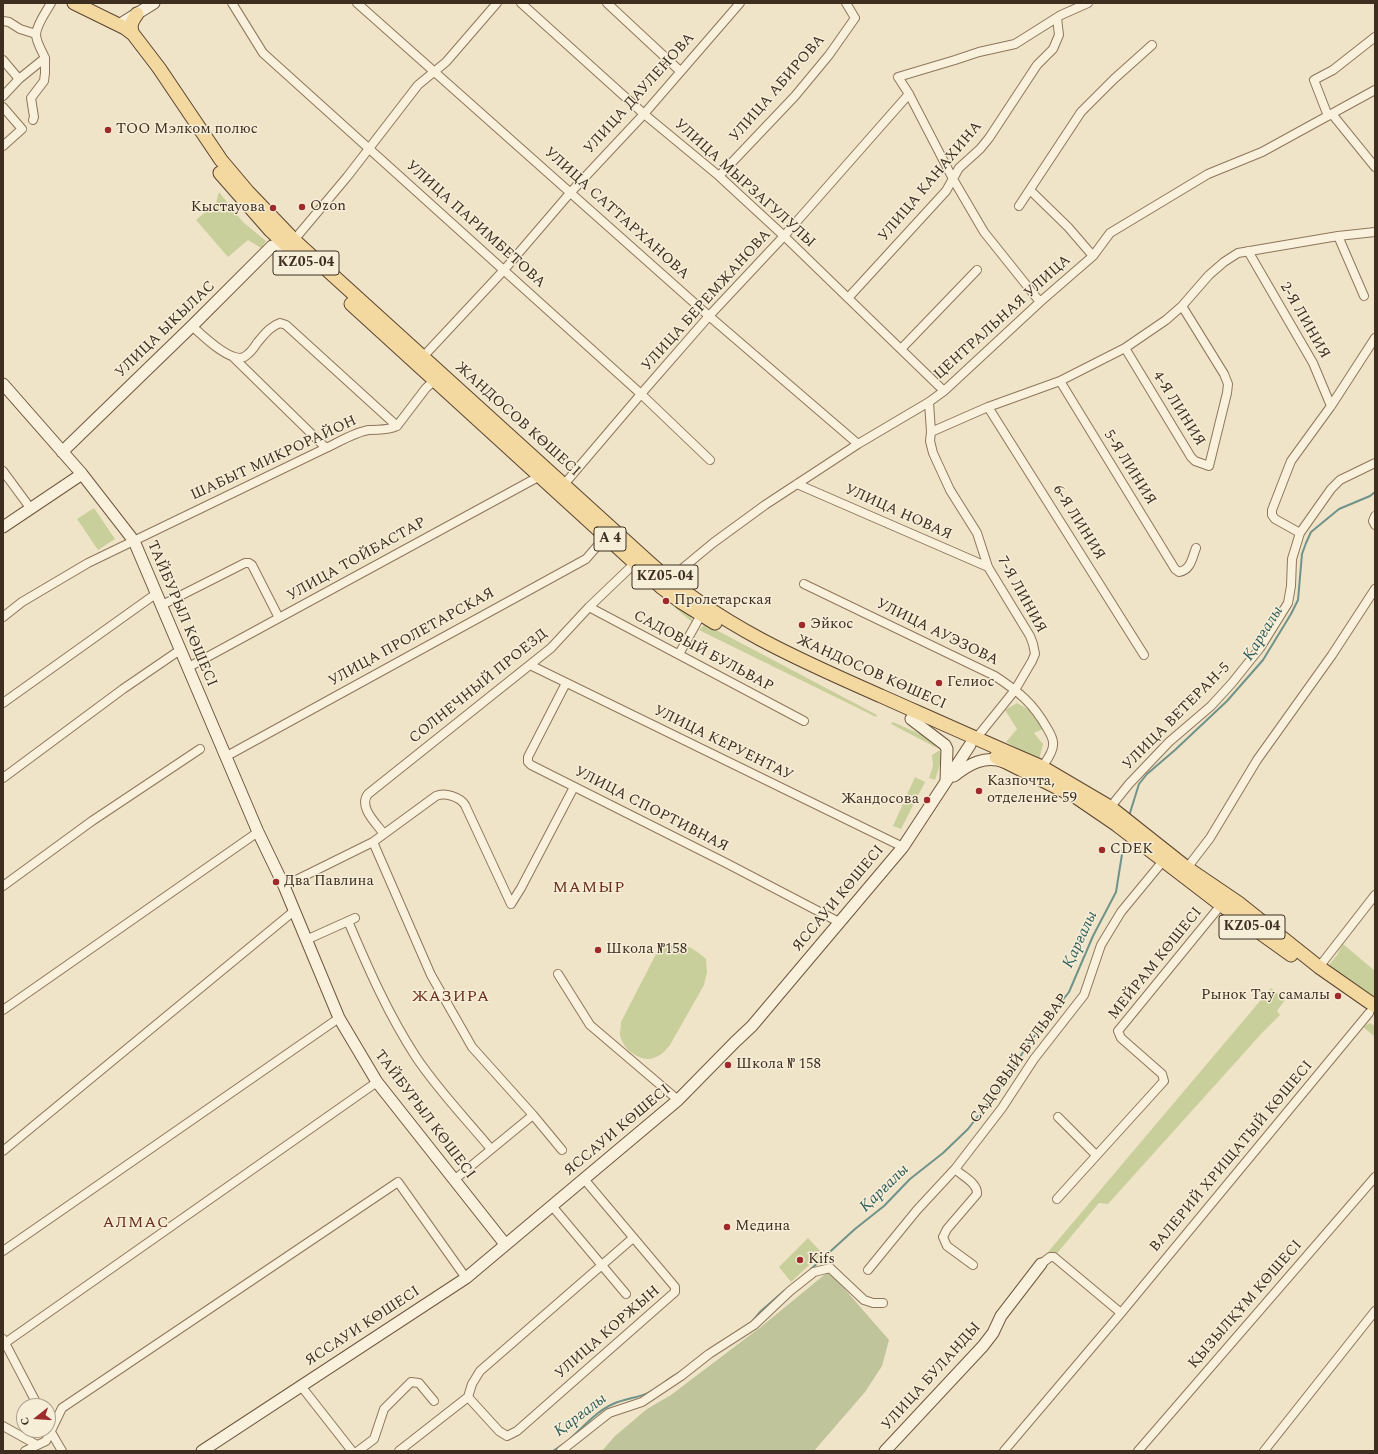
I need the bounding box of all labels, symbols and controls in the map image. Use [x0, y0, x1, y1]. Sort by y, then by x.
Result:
street label: УЛИЦА ДАУЛЕНОВА [581, 30, 699, 158]
street label: УЛИЦА АБИРОВА [727, 32, 829, 146]
street label: УЛИЦА МЫРЗАГУЛУЛЫ [670, 116, 818, 252]
street label: УЛИЦА КАНАХИНА [875, 118, 987, 246]
place label: ТОО Мэлком полюс [116, 121, 258, 139]
marker: ТОО Мэлком полюс [103, 125, 113, 135]
street label: УЛИЦА САТТАРХАНОВА [540, 144, 692, 284]
street label: УЛИЦА ПАРИМБЕТОВА [401, 157, 549, 293]
place label: Ozon [310, 198, 346, 216]
place label: Кыстауова [191, 199, 265, 217]
marker: Ozon [297, 202, 307, 212]
marker: Кыстауова [268, 203, 278, 213]
street label: УЛИЦА БЕРЕМЖАНОВА [639, 226, 775, 376]
road number: KZ05-04 [273, 251, 339, 275]
street label: ЦЕНТРАЛЬНАЯ УЛИЦА [931, 252, 1075, 384]
street label: УЛИЦА ЫКЫЛАС [112, 278, 220, 382]
street label: 2-Я ЛИНИЯ [1275, 280, 1333, 362]
street label: ЖАНДОСОВ КӨШЕСІ [451, 359, 583, 481]
street label: 4-Я ЛИНИЯ [1148, 368, 1208, 450]
street label: ШАБЫТ МИКРОРАЙОН [188, 413, 360, 505]
street label: 5-Я ЛИНИЯ [1099, 427, 1159, 509]
street label: УЛИЦА НОВАЯ [842, 481, 954, 545]
street label: 6-Я ЛИНИЯ [1048, 482, 1108, 564]
street label: УЛИЦА ТОЙБАСТАР [284, 514, 430, 606]
road number: А 4 [594, 527, 626, 551]
street label: ТАЙБУРЫЛ КӨШЕСІ [142, 538, 220, 690]
street label: 7-Я ЛИНИЯ [992, 553, 1050, 637]
road number: KZ05-04 [632, 565, 698, 589]
street label: УЛИЦА ПРОЛЕТАРСКАЯ [326, 585, 498, 691]
place label: Пролетарская [674, 592, 772, 610]
marker: Пролетарская [661, 596, 671, 606]
street label: УЛИЦА АУЭЗОВА [873, 596, 1001, 670]
water label: Қарғалы [1240, 603, 1288, 665]
street label: САДОВЫЙ БУЛЬВАР [630, 607, 776, 697]
place label: Эйкос [810, 616, 853, 634]
marker: Эйкос [797, 620, 807, 630]
street label: СОЛНЕЧНЫЙ ПРОЕЗД [406, 626, 552, 748]
street label: ЖАНДОСОВ КӨШЕСІ [793, 632, 949, 714]
street label: УЛИЦА ВЕТЕРАН-5 [1119, 659, 1235, 775]
place label: Гелиос [947, 674, 995, 692]
marker: Гелиос [934, 678, 944, 688]
street label: УЛИЦА КЕРУЕНТАУ [650, 702, 796, 786]
street label: УЛИЦА СПОРТИВНАЯ [571, 763, 731, 857]
place label: Казпочта, отделение 59 [987, 773, 1077, 808]
marker: Казпочта, отделение 59 [974, 786, 984, 796]
place label: Жандосова [841, 791, 919, 809]
marker: Жандосова [922, 795, 932, 805]
place label: CDEK [1110, 841, 1153, 859]
street label: ЯССАУИ КӨШЕСІ [789, 842, 889, 956]
marker: CDEK [1097, 845, 1107, 855]
place label: Два Павлина [284, 873, 374, 891]
marker: Два Павлина [271, 877, 281, 887]
district label: МАМЫР [552, 879, 626, 899]
street label: МЕЙРАМ КӨШЕСІ [1105, 904, 1207, 1024]
water label: Қарғалы [1059, 908, 1103, 972]
road number: KZ05-04 [1219, 915, 1285, 939]
place label: Школа №158 [606, 941, 687, 959]
marker: Школа №158 [593, 945, 603, 955]
place label: Рынок Тау самалы [1201, 987, 1330, 1005]
district label: ЖАЗИРА [412, 988, 490, 1008]
street label: САДОВЫЙ БУЛЬВАР [967, 991, 1073, 1127]
marker: Рынок Тау самалы [1333, 991, 1343, 1001]
street label: ТАЙБУРЫЛ КӨШЕСІ [370, 1047, 478, 1183]
place label: Школа № 158 [736, 1056, 821, 1074]
street label: ВАЛЕРИЙ ХРИЩАТЫЙ КӨШЕСІ [1147, 1058, 1317, 1256]
marker: Школа № 158 [723, 1060, 733, 1070]
street label: ЯССАУИ КӨШЕСІ [561, 1081, 675, 1181]
water label: Қарғалы [856, 1161, 914, 1217]
district label: АЛМАС [103, 1214, 169, 1234]
place label: Медина [735, 1218, 790, 1236]
marker: Медина [722, 1222, 732, 1232]
street label: ҚЫЗЫЛҚҰМ КӨШЕСІ [1185, 1237, 1307, 1373]
place label: Kifs [808, 1251, 835, 1269]
marker: Kifs [795, 1255, 805, 1265]
street label: ЯССАУИ КӨШЕСІ [302, 1283, 424, 1371]
street label: УЛИЦА КОРЖЫН [552, 1283, 664, 1383]
street label: УЛИЦА БУЛАНДЫ [879, 1319, 985, 1435]
water label: Қарғалы [551, 1390, 611, 1442]
north arrow [16, 1398, 56, 1438]
text: С [16, 1415, 34, 1428]

